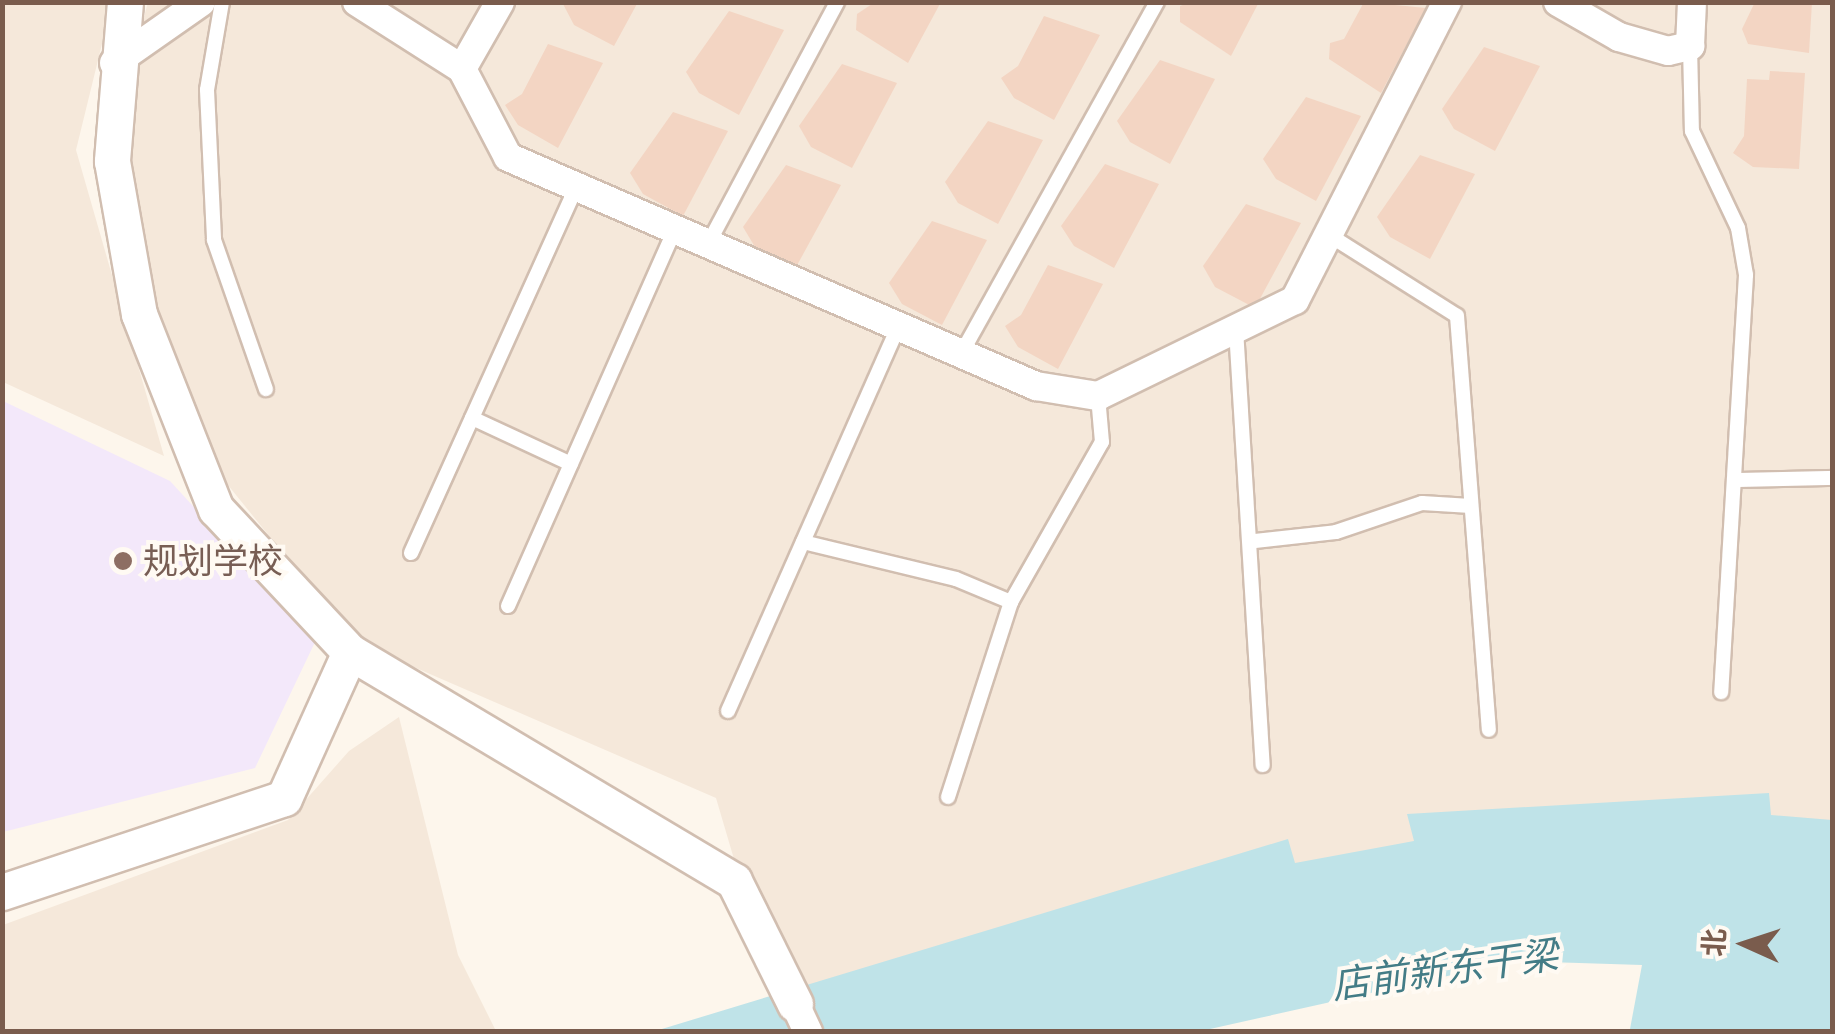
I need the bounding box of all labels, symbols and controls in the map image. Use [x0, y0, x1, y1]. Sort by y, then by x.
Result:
place label: 规划学校 [143, 540, 283, 582]
marker: 规划学校 [112, 550, 134, 572]
north arrow [1695, 894, 1795, 994]
text: 北 [1698, 928, 1731, 957]
water label: 店前新东干梁 [1329, 933, 1561, 1009]

